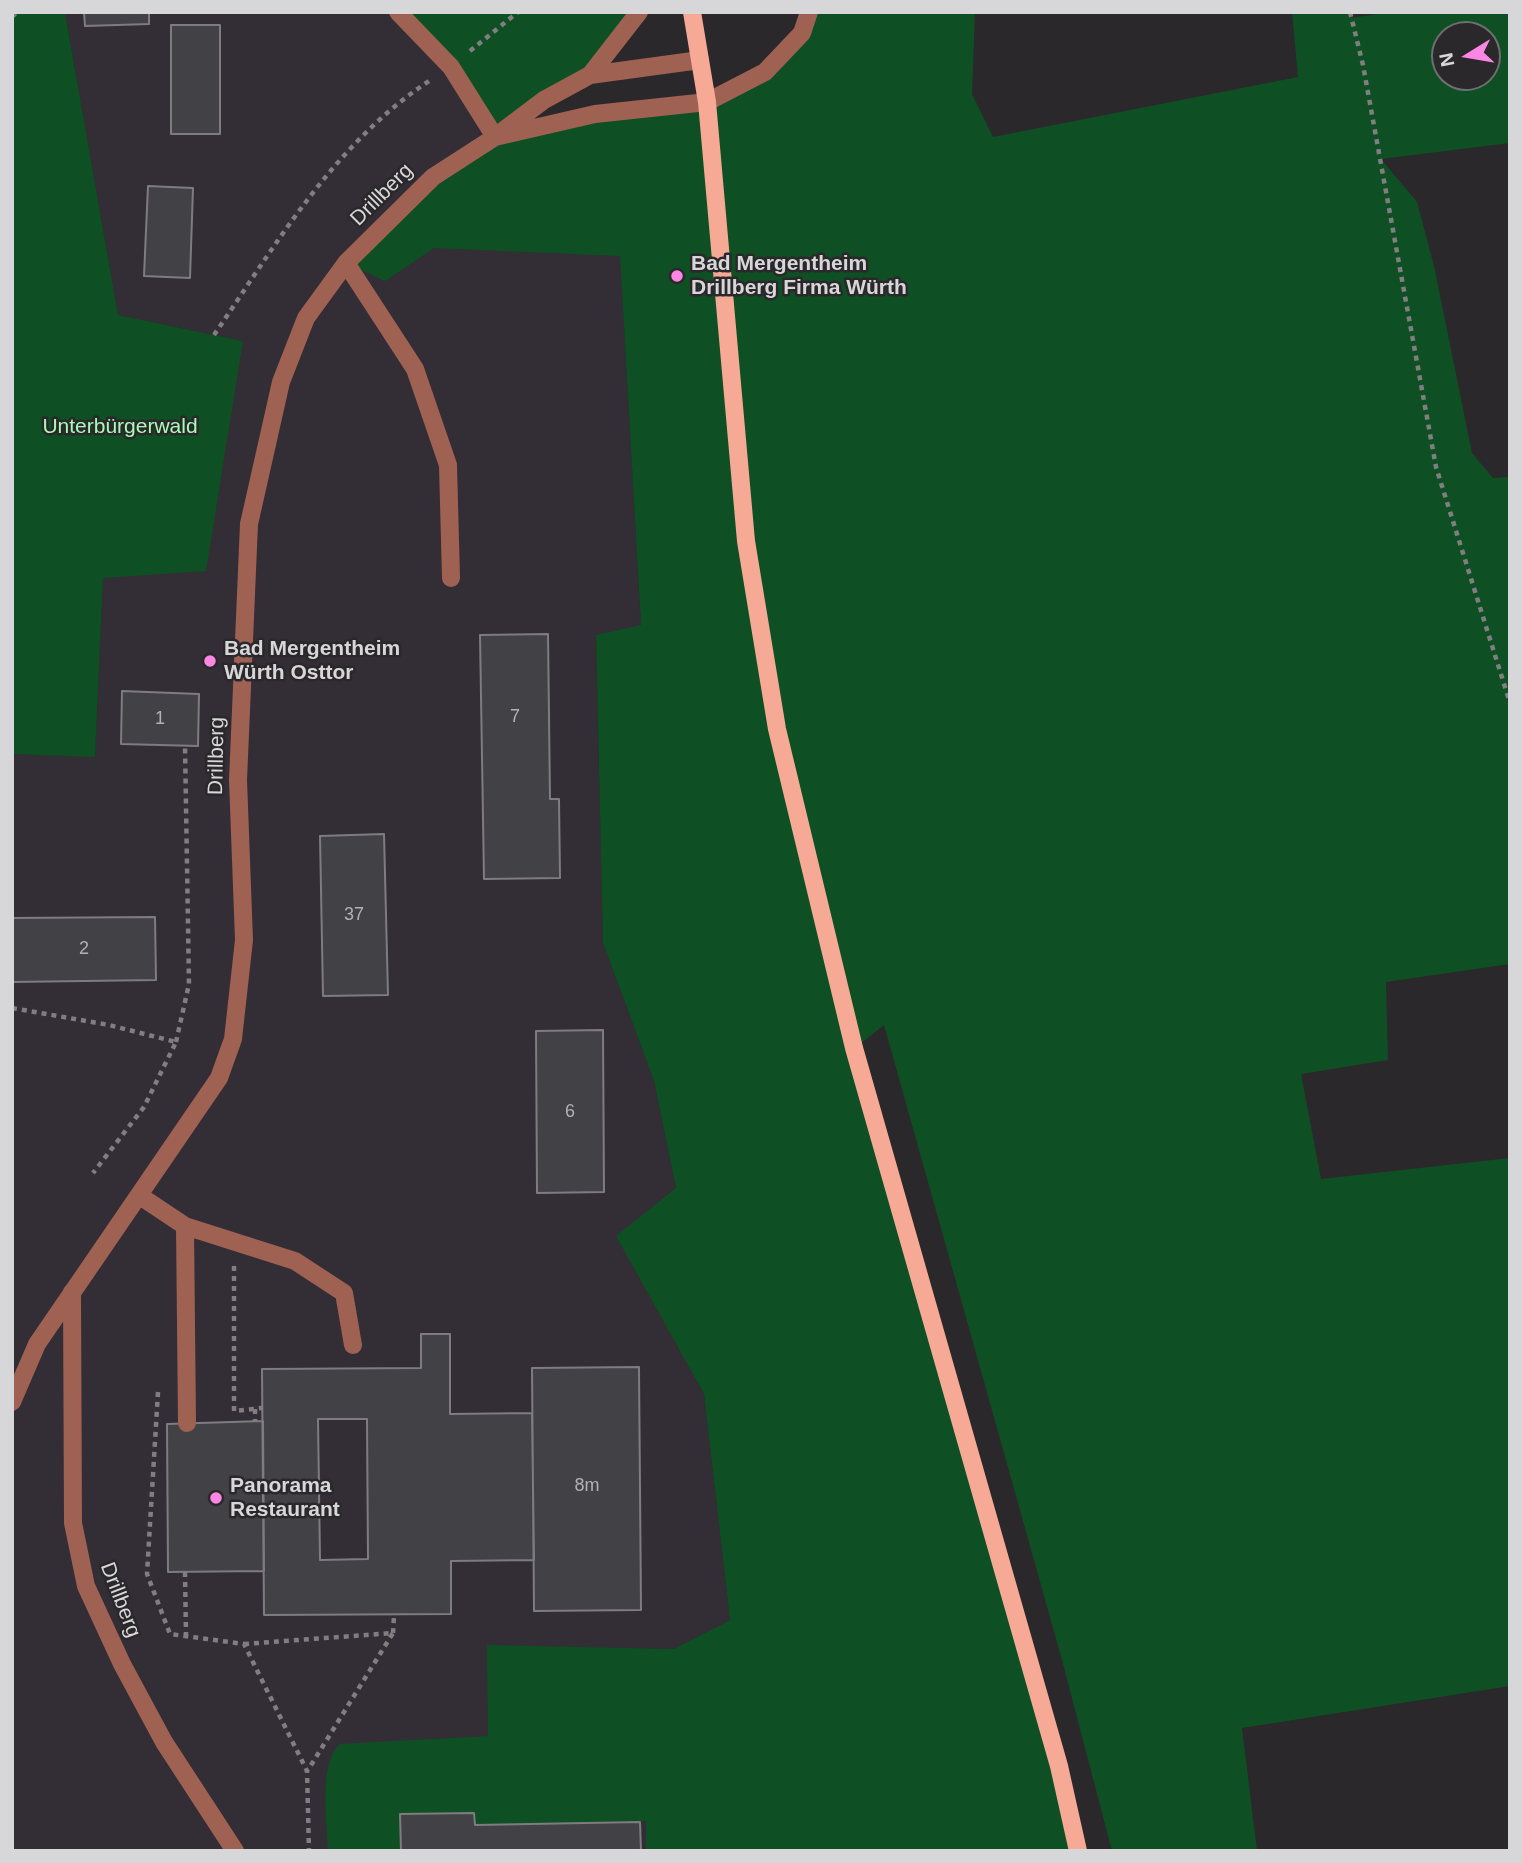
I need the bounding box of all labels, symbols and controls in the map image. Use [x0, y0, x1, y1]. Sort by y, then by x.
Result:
north arrow [1431, 21, 1501, 91]
text: N [1435, 51, 1458, 68]
street label: Drillberg [345, 158, 419, 232]
place label: Bad Mergentheim Drillberg Firma Würth [691, 251, 907, 301]
marker: Bad Mergentheim Drillberg Firma Würth [669, 268, 685, 284]
park label: Unterbürgerwald [42, 414, 198, 440]
place label: Bad Mergentheim Würth Osttor [224, 636, 400, 686]
marker: Bad Mergentheim Würth Osttor [202, 653, 218, 669]
house number: 7 [510, 706, 520, 728]
house number: 1 [155, 708, 165, 730]
street label: Drillberg [204, 717, 230, 795]
house number: 37 [344, 904, 364, 926]
house number: 2 [79, 938, 89, 960]
house number: 6 [565, 1101, 575, 1123]
place label: Panorama Restaurant [230, 1473, 340, 1523]
house number: 8m [574, 1475, 600, 1497]
marker: Panorama Restaurant [208, 1490, 224, 1506]
street label: Drillberg [94, 1559, 146, 1641]

